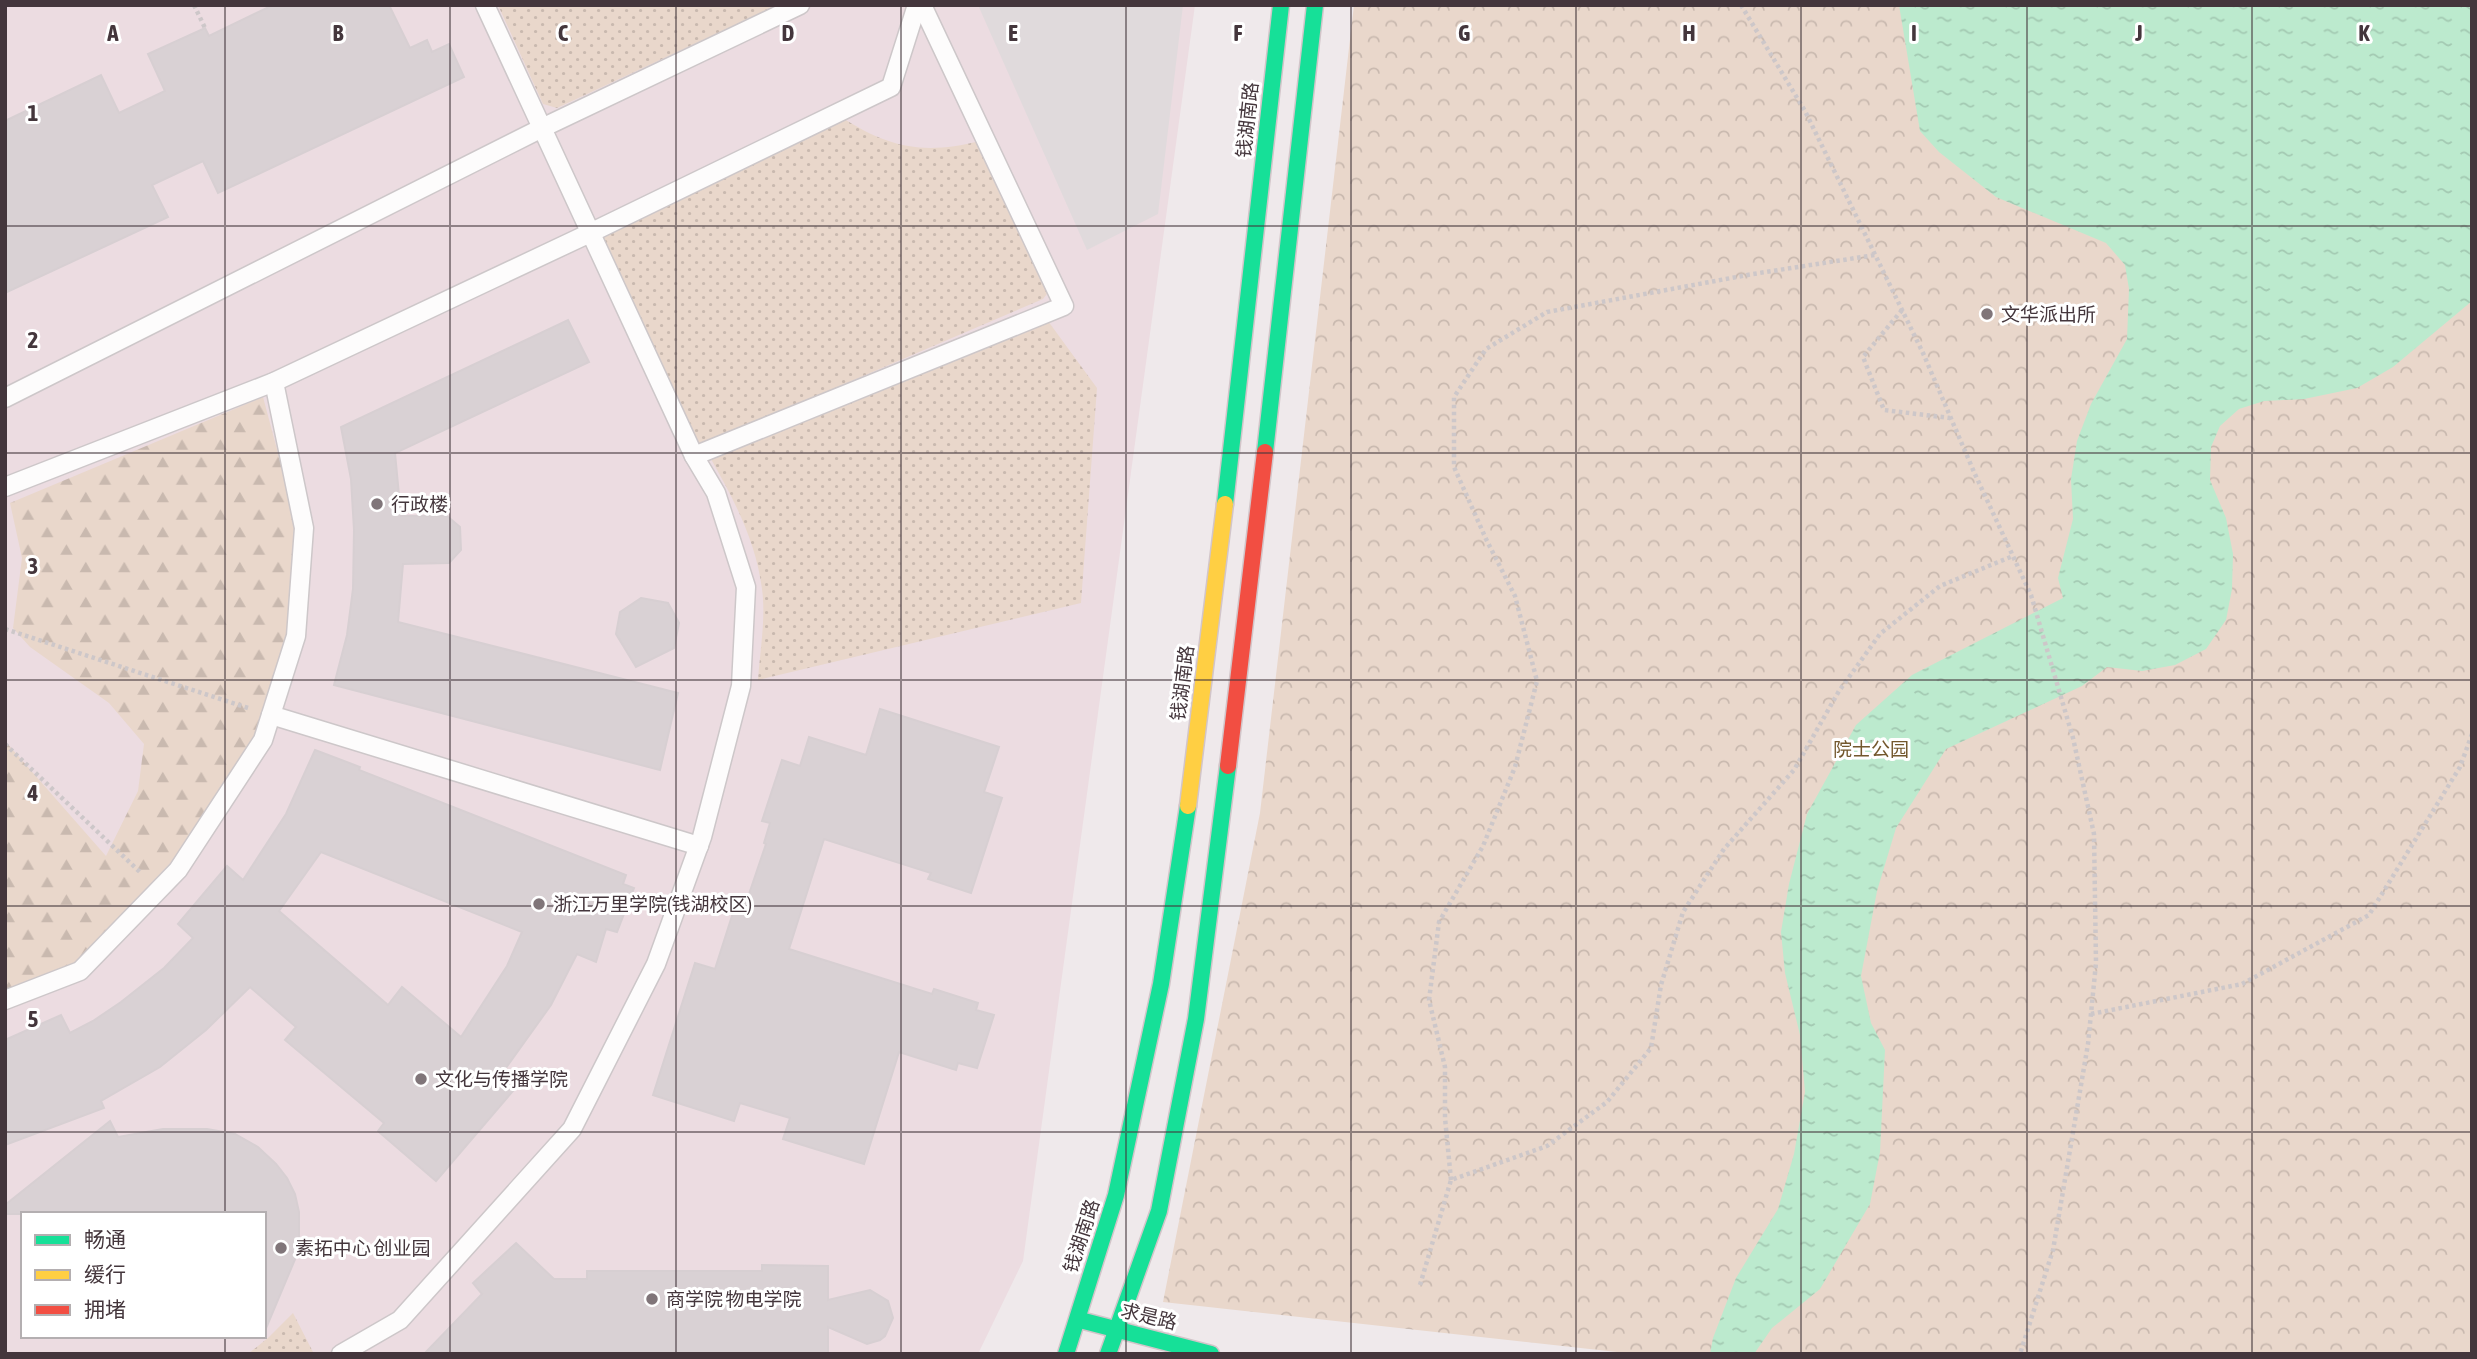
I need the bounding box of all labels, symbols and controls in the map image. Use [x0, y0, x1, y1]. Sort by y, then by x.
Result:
text: A [106, 20, 119, 46]
text: B [333, 20, 344, 46]
text: C [558, 20, 569, 46]
text: D [782, 20, 795, 46]
text: E [1008, 20, 1018, 46]
text: F [1233, 20, 1243, 46]
text: G [1458, 20, 1470, 46]
text: H [1682, 20, 1696, 46]
text: I [1911, 20, 1917, 46]
text: J [2134, 20, 2143, 46]
text: K [2358, 20, 2370, 46]
street label: 钱湖南路 [1232, 81, 1262, 159]
text: 1 [28, 100, 39, 126]
place label: 文华派出所 [2001, 303, 2096, 325]
marker: 文华派出所 [1979, 306, 1995, 322]
text: 2 [28, 327, 38, 353]
place label: 行政楼 [391, 493, 448, 515]
marker: 行政楼 [369, 496, 385, 512]
text: 3 [28, 553, 38, 579]
street label: 钱湖南路 [1166, 644, 1198, 722]
park label: 院士公园 [1833, 738, 1909, 760]
text: 4 [27, 780, 39, 806]
place label: 浙江万里学院(钱湖校区) [553, 893, 752, 915]
marker: 浙江万里学院(钱湖校区) [531, 896, 547, 912]
text: 5 [28, 1006, 39, 1032]
place label: 文化与传播学院 [435, 1068, 568, 1090]
marker: 文化与传播学院 [413, 1071, 429, 1087]
street label: 钱湖南路 [1059, 1196, 1103, 1276]
legend [21, 1212, 266, 1338]
text: 畅通 [84, 1227, 126, 1251]
place label: 素拓中心 创业园 [295, 1237, 431, 1259]
marker: 素拓中心 创业园 [273, 1240, 289, 1256]
text: 缓行 [84, 1262, 126, 1286]
place label: 商学院 物电学院 [666, 1288, 802, 1310]
marker: 商学院 物电学院 [644, 1291, 660, 1307]
text: 拥堵 [84, 1297, 126, 1321]
street label: 求是路 [1119, 1298, 1179, 1334]

